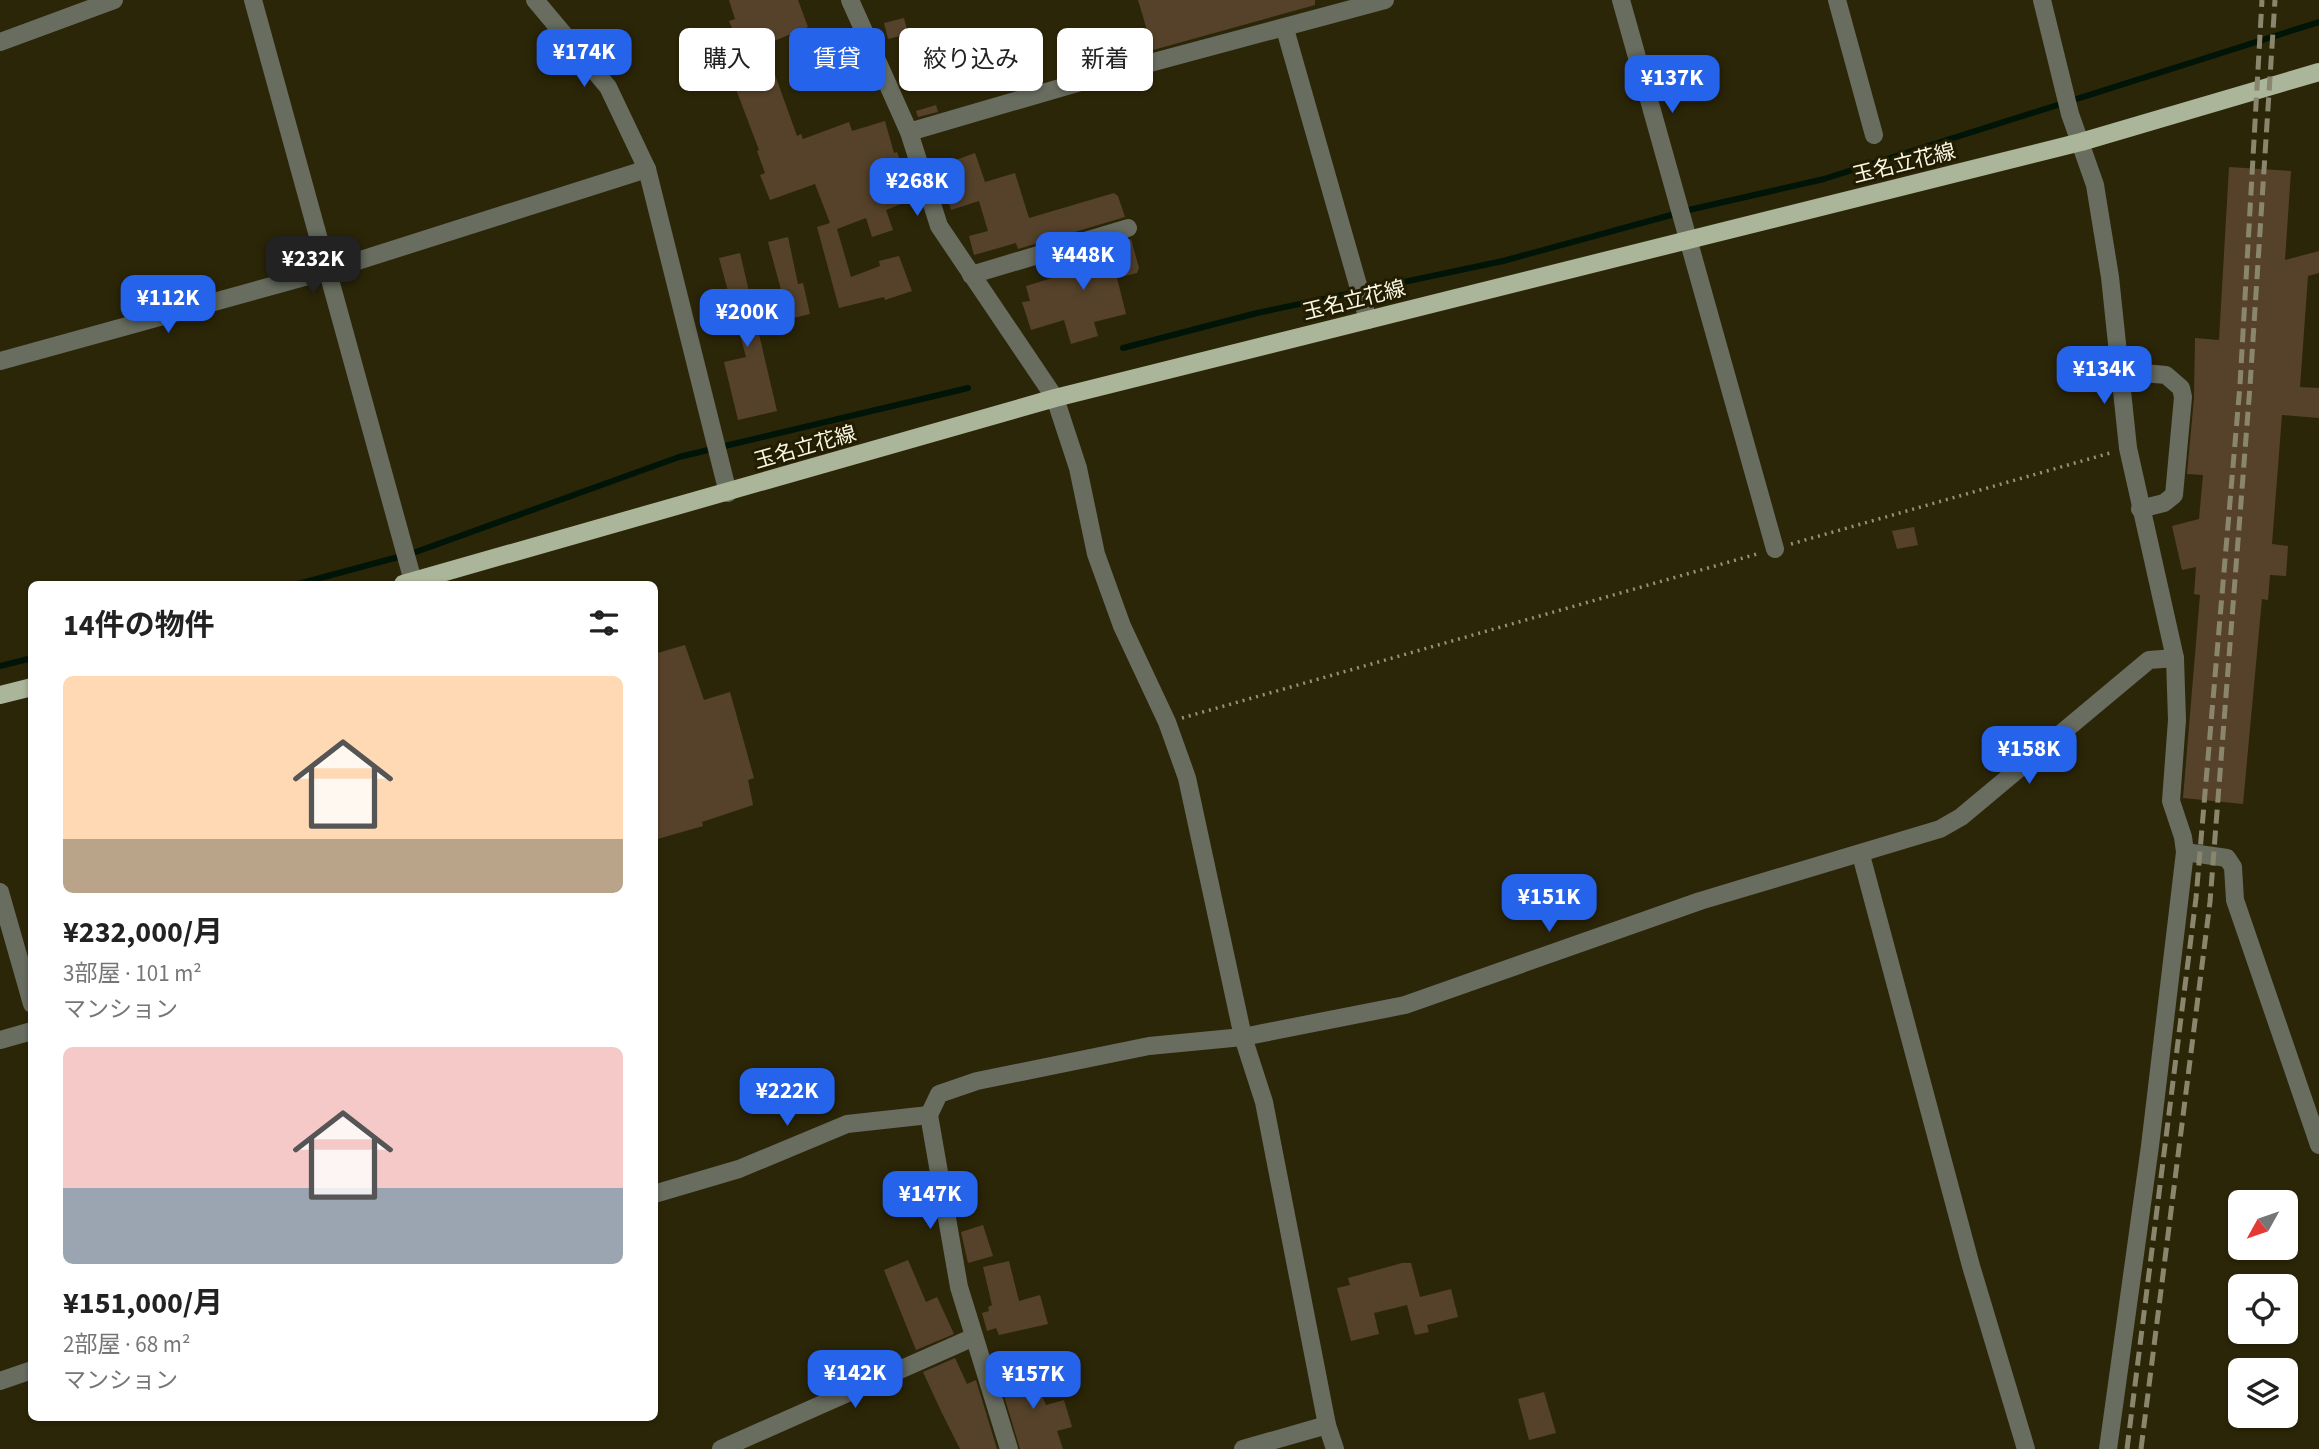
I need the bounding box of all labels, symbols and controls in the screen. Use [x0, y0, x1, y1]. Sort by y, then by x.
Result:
chip: 購入 [679, 28, 775, 91]
chip: 賃貸 [789, 28, 885, 91]
chip: 絞り込み [899, 28, 1043, 91]
chip: 新着 [1057, 28, 1153, 91]
pin: ¥174K [535, 29, 633, 89]
text: ¥174K [553, 35, 615, 68]
pin: ¥137K [1623, 55, 1721, 115]
text: ¥137K [1641, 61, 1703, 94]
street label: 玉名立花線 [1849, 136, 1959, 190]
pin: ¥268K [868, 158, 966, 218]
text: ¥268K [886, 164, 948, 197]
pin: ¥448K [1034, 232, 1132, 292]
pin: ¥232K [264, 236, 362, 296]
text: ¥448K [1052, 238, 1114, 271]
text: ¥232K [282, 242, 344, 275]
street label: 玉名立花線 [1299, 273, 1409, 327]
pin: ¥112K [119, 276, 217, 335]
text: ¥112K [137, 281, 199, 314]
pin: ¥200K [698, 290, 796, 349]
text: ¥200K [716, 295, 778, 328]
pin: ¥134K [2055, 346, 2153, 406]
text: ¥134K [2073, 352, 2135, 385]
street label: 玉名立花線 [750, 418, 860, 476]
text: 14件の物件 [63, 604, 215, 647]
icon: filters [585, 604, 623, 642]
icon: home [280, 721, 406, 847]
pin: ¥158K [1980, 726, 2078, 786]
text: ¥158K [1998, 732, 2060, 765]
pin: ¥151K [1500, 874, 1598, 934]
text: ¥151K [1518, 880, 1580, 913]
text: ¥232,000/月 [63, 911, 223, 954]
text: 3部屋 · 101 m² [63, 957, 202, 990]
text: マンション [63, 993, 178, 1026]
pin: ¥222K [738, 1068, 836, 1128]
text: ¥222K [756, 1074, 818, 1107]
icon: home [280, 1092, 406, 1218]
pin: ¥147K [881, 1172, 979, 1231]
text: ¥147K [899, 1177, 961, 1210]
north arrow [2228, 1190, 2298, 1260]
map controls [2228, 1190, 2298, 1428]
button: locate [2228, 1274, 2298, 1344]
text: ¥151,000/月 [63, 1282, 223, 1325]
text: 2部屋 · 68 m² [63, 1328, 190, 1361]
pin: ¥142K [806, 1350, 904, 1410]
pin: ¥157K [984, 1352, 1082, 1411]
text: ¥142K [824, 1356, 886, 1389]
text: ¥157K [1002, 1357, 1064, 1390]
button: layers [2228, 1358, 2298, 1428]
text: マンション [63, 1364, 178, 1397]

